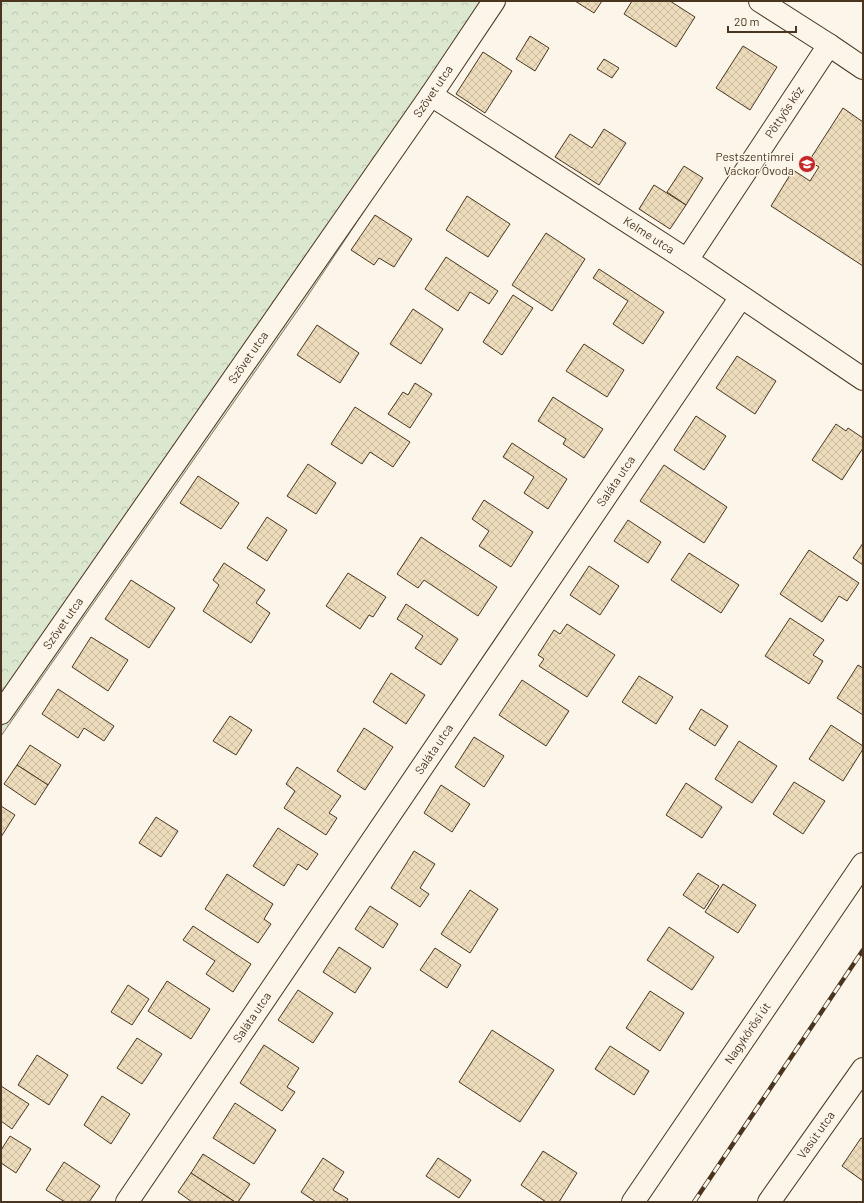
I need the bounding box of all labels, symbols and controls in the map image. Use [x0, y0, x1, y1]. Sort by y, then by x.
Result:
scale bar [728, 8, 796, 34]
text: 20 m [734, 14, 760, 28]
street label: Szövet utca [410, 62, 455, 120]
street label: Pöttyös köz [761, 83, 806, 140]
place label: Pestszentimrei Vackor Óvoda [716, 149, 794, 177]
school or university icon: Pestszentimrei Vackor Óvoda [797, 154, 817, 174]
street label: Kelme utca [621, 213, 677, 256]
street label: Szövet utca [225, 328, 270, 386]
street label: Saláta utca [593, 453, 637, 509]
street label: Szövet utca [39, 594, 85, 652]
street label: Saláta utca [411, 721, 455, 777]
street label: Saláta utca [229, 989, 273, 1045]
street label: Nagykőrösi út [721, 999, 773, 1066]
street label: Vasút utca [794, 1108, 837, 1161]

